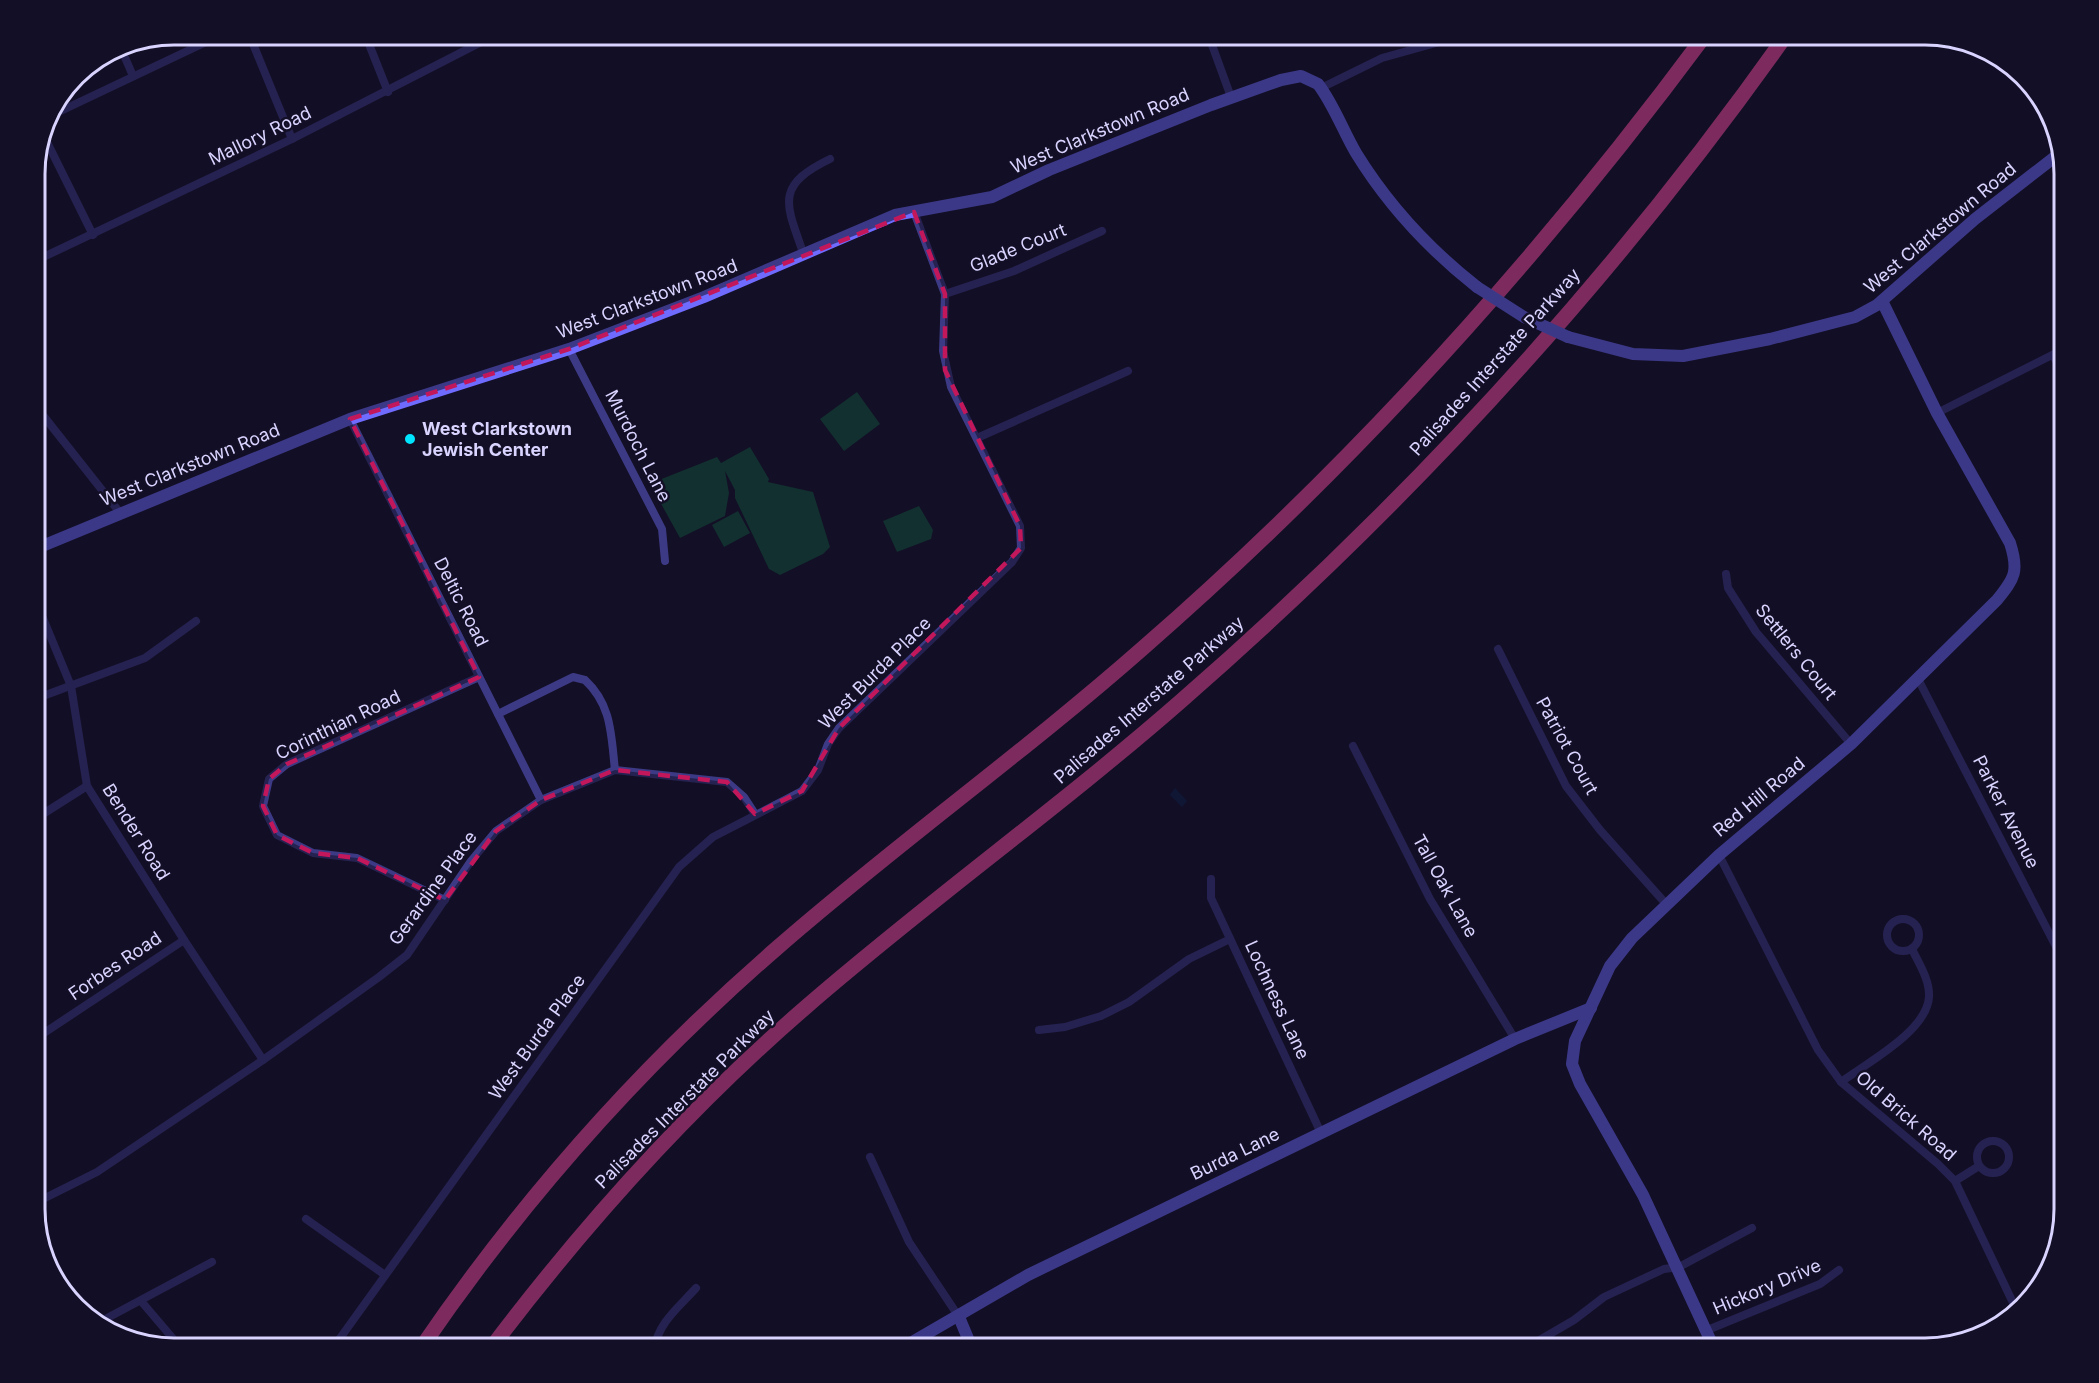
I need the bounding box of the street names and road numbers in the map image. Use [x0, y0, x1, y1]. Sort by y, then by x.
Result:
street label: West Clarkstown Road [1007, 83, 1192, 178]
street label: Mallory Road [205, 102, 315, 169]
street label: West Clarkstown Road [1859, 158, 2020, 297]
street label: Glade Court [967, 219, 1069, 276]
street label: West Clarkstown Road [553, 254, 740, 343]
street label: Palisades Interstate Parkway [1405, 264, 1584, 460]
street label: Murdoch Lane [601, 386, 676, 505]
street label: West Clarkstown Road [97, 419, 283, 510]
street label: Deltic Road [430, 554, 493, 650]
street label: Settlers Court [1751, 600, 1841, 704]
street label: Palisades Interstate Parkway [1050, 611, 1248, 788]
street label: West Burda Place [814, 612, 935, 733]
street label: Corinthian Road [272, 685, 404, 764]
street label: Patriot Court [1532, 693, 1603, 798]
street label: Red Hill Road [1709, 752, 1809, 841]
street label: Parker Avenue [1969, 752, 2044, 872]
street label: Bender Road [98, 780, 174, 884]
street label: Gerardine Place [384, 827, 481, 949]
street label: Tall Oak Lane [1409, 831, 1482, 941]
street label: Forbes Road [64, 927, 165, 1004]
street label: Lochness Lane [1241, 937, 1314, 1062]
street label: West Burda Place [484, 970, 589, 1103]
street label: Palisades Interstate Parkway [591, 1005, 779, 1193]
street label: Old Brick Road [1852, 1066, 1961, 1165]
street label: Burda Lane [1187, 1123, 1283, 1184]
street label: Hickory Drive [1710, 1254, 1824, 1319]

